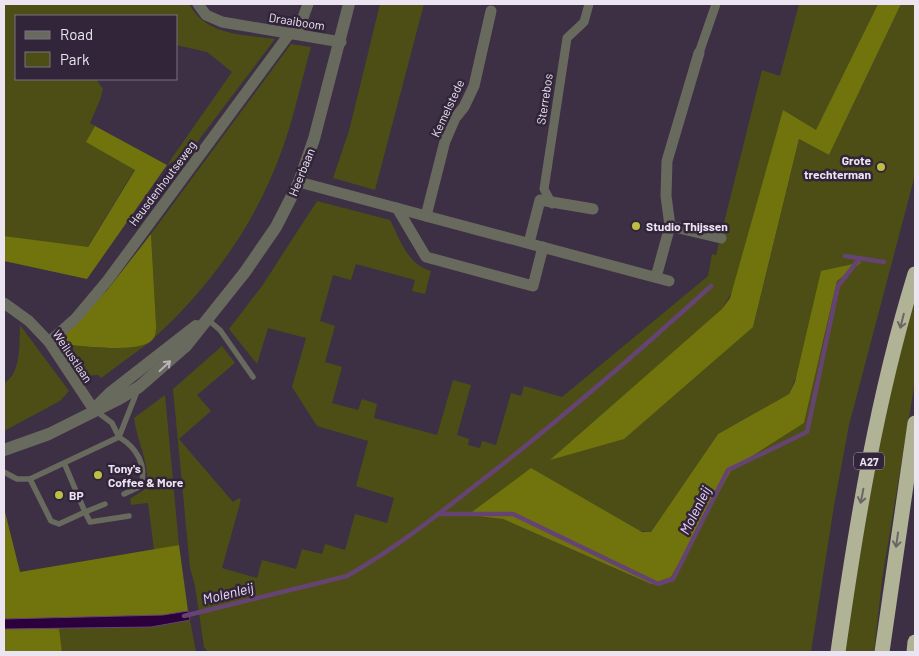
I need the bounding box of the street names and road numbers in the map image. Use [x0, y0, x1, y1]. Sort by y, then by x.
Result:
street label: Draaiboom [268, 10, 326, 32]
street label: Sterrebos [533, 72, 555, 126]
street label: Kemelstede [428, 77, 466, 139]
street label: Heusdenhoutseweg [125, 138, 199, 228]
street label: Heerbaan [285, 146, 317, 198]
street label: Weilustlaan [50, 327, 96, 385]
road number: A27 [854, 452, 884, 470]

